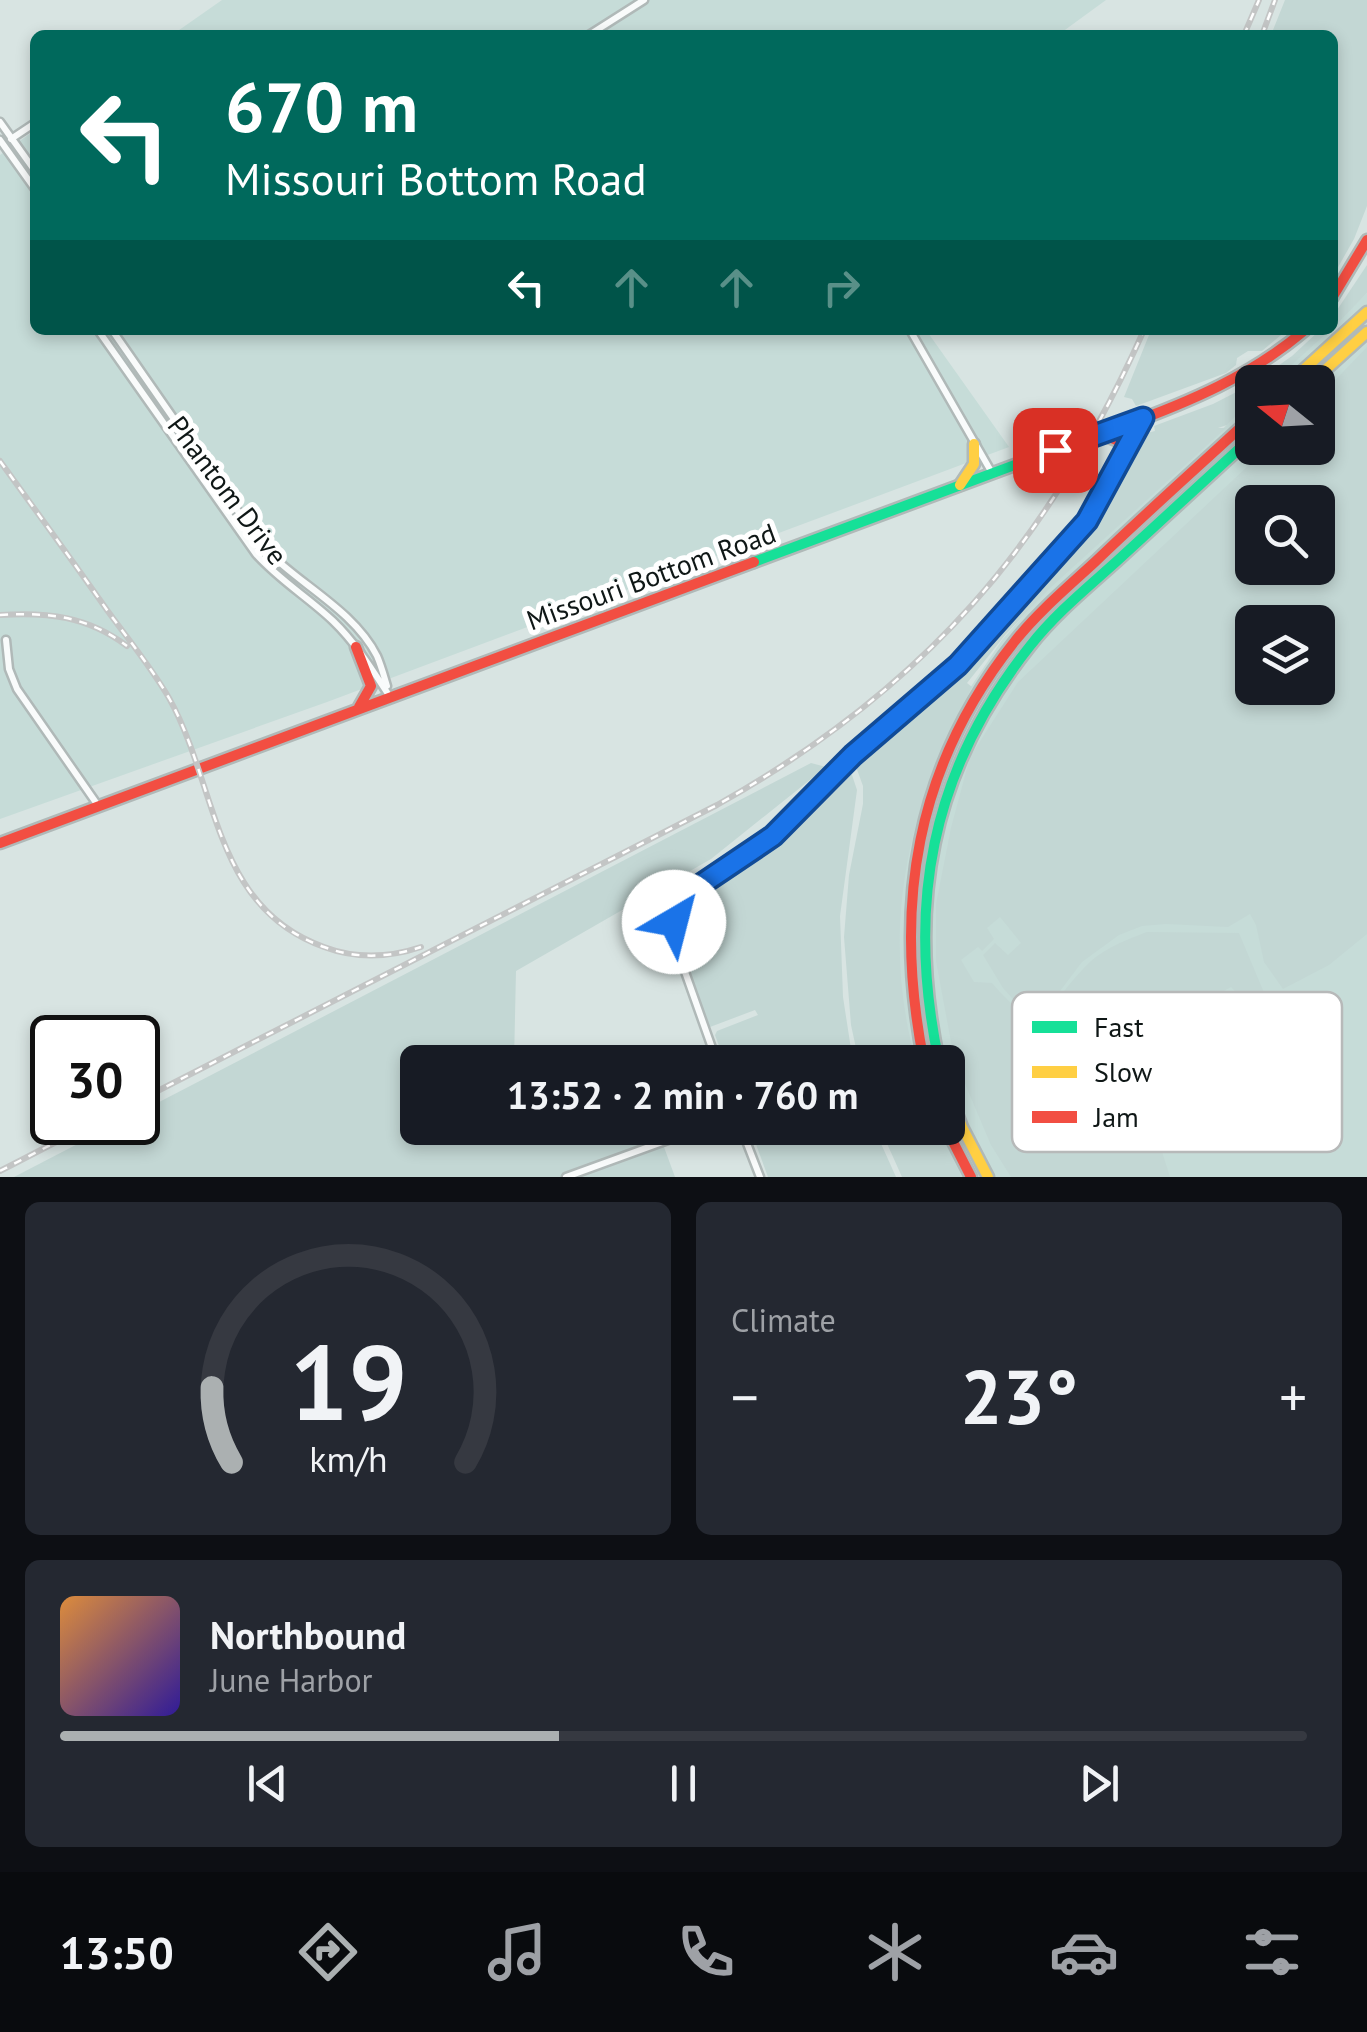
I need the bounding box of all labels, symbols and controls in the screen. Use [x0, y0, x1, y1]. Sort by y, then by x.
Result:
text: 670 m [225, 61, 418, 151]
icon: left [60, 70, 190, 200]
text: Missouri Bottom Road [225, 149, 647, 207]
icon: left [499, 260, 554, 315]
icon: ahead [604, 260, 659, 315]
icon: ahead [709, 260, 764, 315]
icon: right [814, 260, 869, 315]
north arrow [1235, 365, 1335, 465]
map controls [1235, 365, 1335, 705]
street label: Phantom Drive [160, 408, 296, 572]
pin [1013, 408, 1098, 493]
icon: arrive [1028, 423, 1083, 478]
button: search [1235, 485, 1335, 585]
street label: Missouri Bottom Road [521, 514, 781, 638]
button: layers [1235, 605, 1335, 705]
position arrow [622, 870, 726, 974]
legend [1012, 992, 1342, 1152]
text: Fast [1094, 1008, 1144, 1045]
speed limit sign: 30 [30, 1015, 160, 1145]
text: Slow [1094, 1053, 1153, 1090]
text: 13:52 · 2 min · 760 m [507, 1070, 858, 1119]
text: Jam [1093, 1098, 1139, 1135]
text: Climate [731, 1299, 836, 1341]
text: 19 [289, 1314, 407, 1449]
text: 23° [960, 1348, 1078, 1445]
text: − [731, 1361, 759, 1432]
text: + [1279, 1361, 1307, 1432]
text: km/h [309, 1436, 387, 1482]
text: Northbound [210, 1610, 406, 1659]
text: June Harbor [210, 1659, 372, 1701]
icon: previous [240, 1756, 295, 1811]
icon: pause [656, 1756, 711, 1811]
icon: next [1072, 1756, 1127, 1811]
icon: directions [293, 1917, 363, 1987]
icon: music [482, 1917, 552, 1987]
icon: phone [671, 1917, 741, 1987]
icon: climate [860, 1917, 930, 1987]
icon: car [1049, 1917, 1119, 1987]
icon: filters [1237, 1917, 1307, 1987]
text: 13:50 [59, 1923, 174, 1981]

